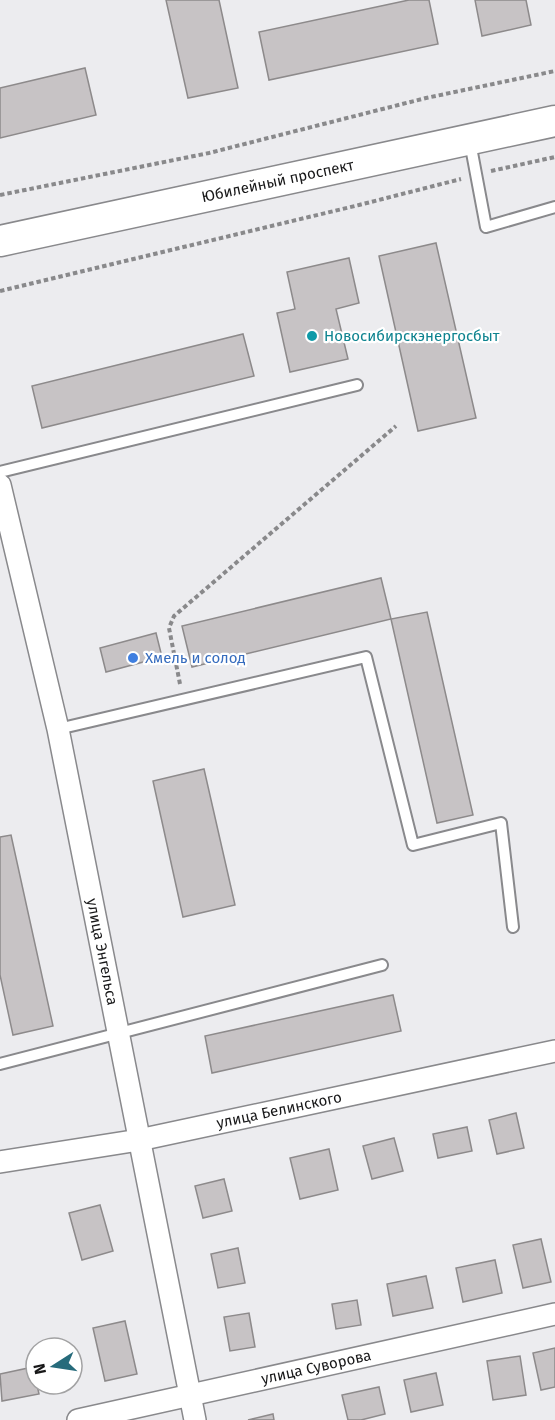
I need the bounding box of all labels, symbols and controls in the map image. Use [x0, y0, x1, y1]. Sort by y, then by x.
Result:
street label: Юбилейный проспект [200, 156, 356, 206]
place label: Новосибирскэнергосбыт [324, 327, 500, 345]
marker: Новосибирскэнергосбыт [305, 329, 319, 343]
place label: Хмель и солод [145, 649, 246, 667]
marker: Хмель и солод [126, 651, 140, 665]
street label: улица Энгельса [83, 897, 122, 1007]
street label: улица Белинского [215, 1088, 343, 1132]
north arrow [24, 1336, 84, 1396]
street label: улица Суворова [259, 1346, 373, 1388]
text: N [29, 1362, 50, 1376]

